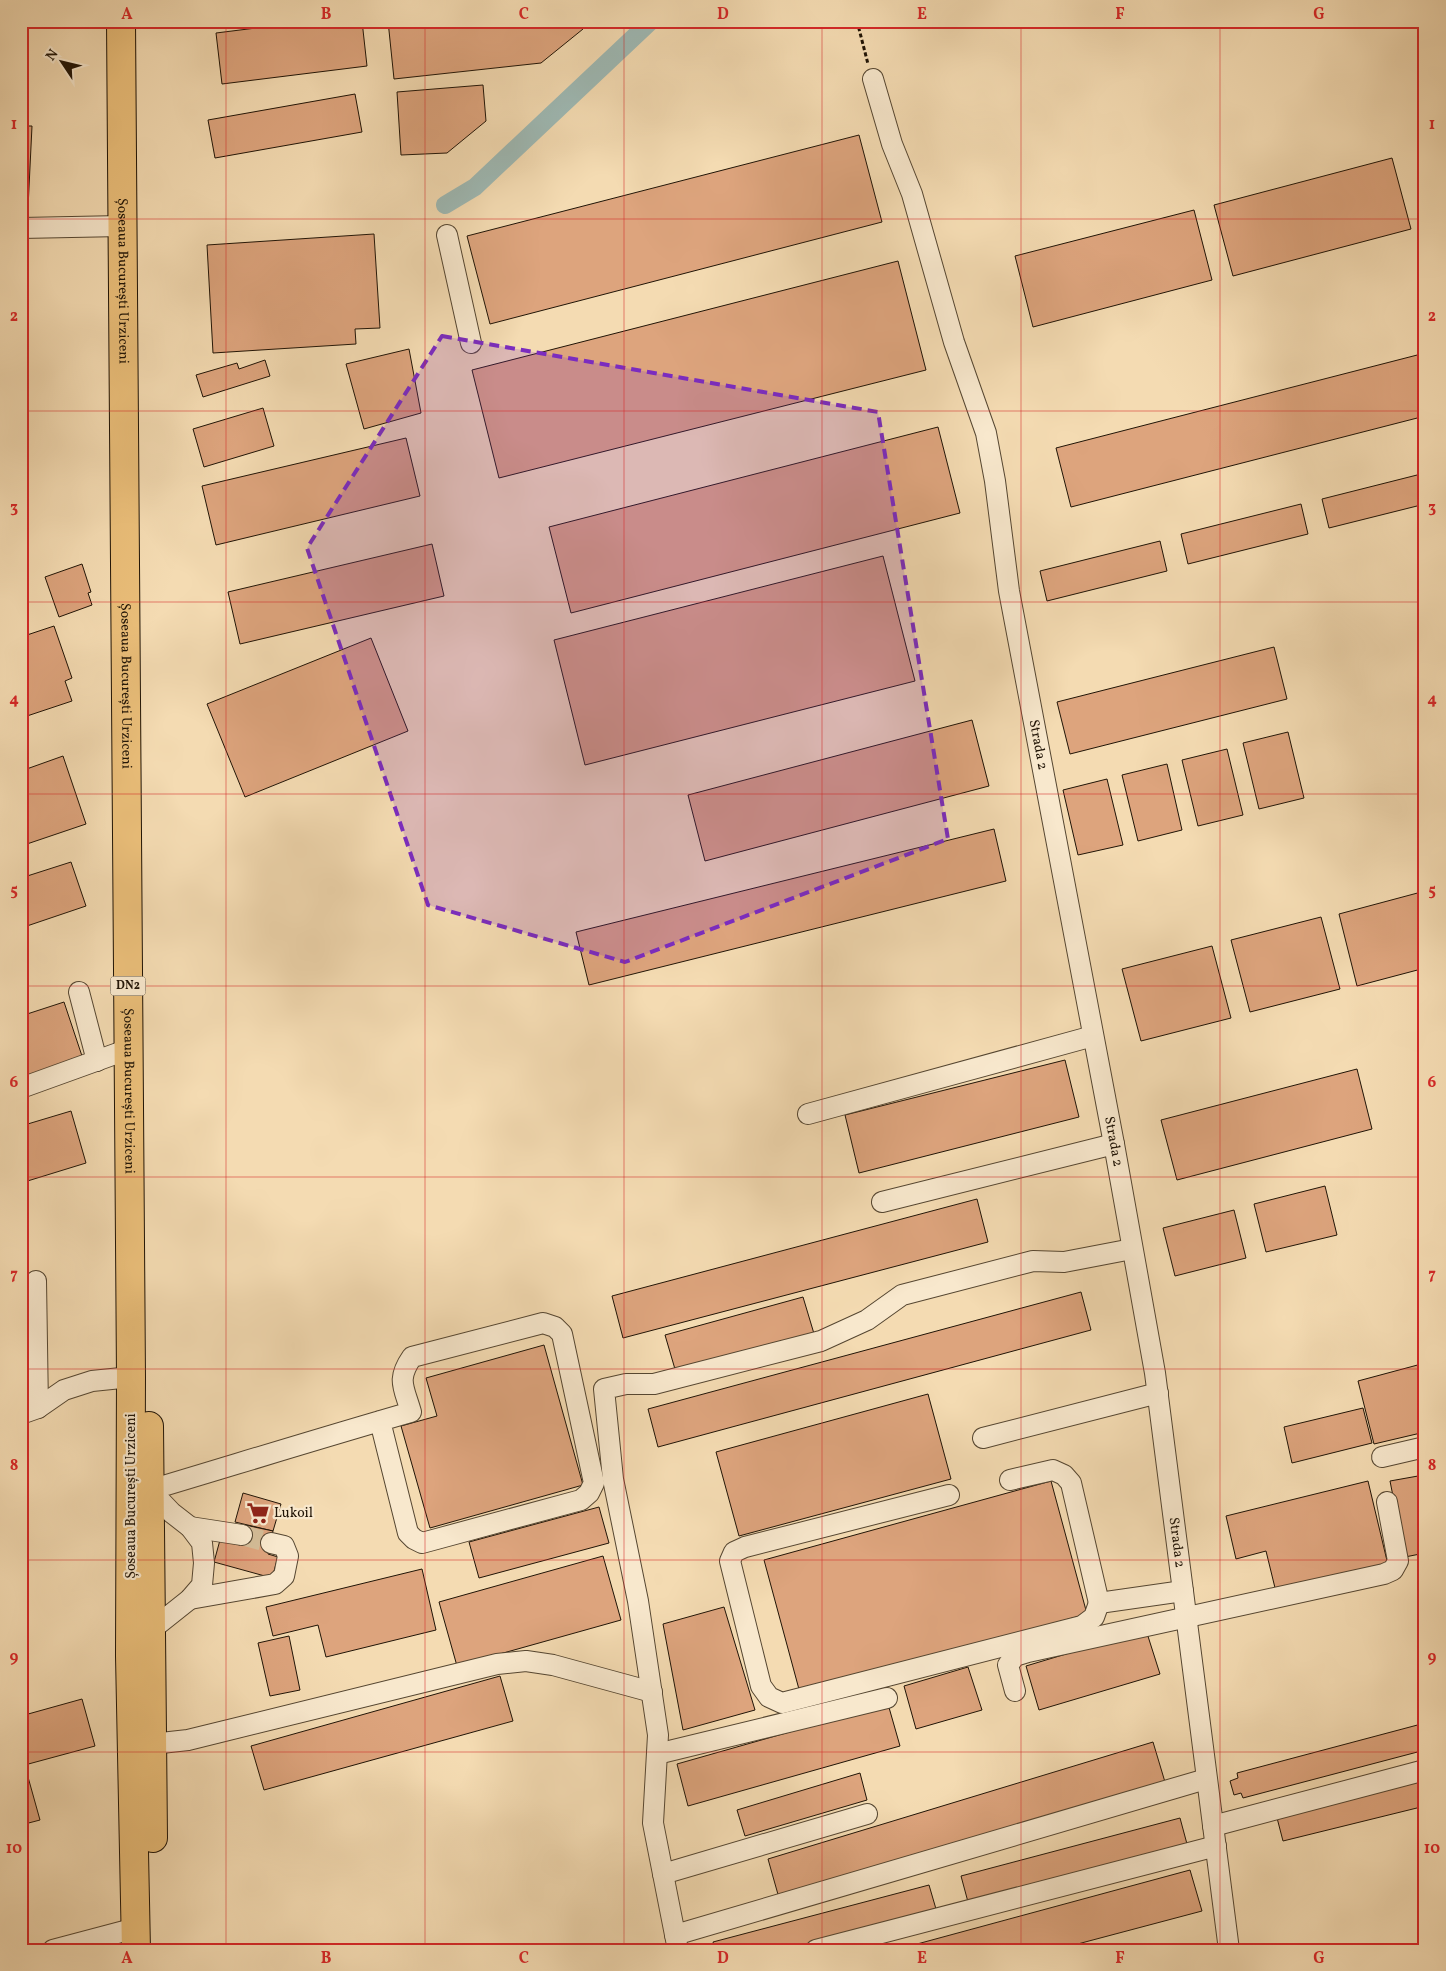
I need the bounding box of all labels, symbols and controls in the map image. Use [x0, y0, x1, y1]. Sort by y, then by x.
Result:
text: A [121, 4, 133, 26]
text: B [321, 4, 332, 26]
text: C [519, 4, 529, 26]
text: D [717, 4, 729, 26]
text: E [917, 4, 927, 26]
text: F [1115, 4, 1125, 26]
text: G [1313, 4, 1325, 26]
north arrow [38, 38, 88, 88]
text: N [42, 46, 63, 65]
text: 1 [11, 114, 17, 136]
text: 1 [1429, 114, 1435, 136]
street label: Șoseaua București Urziceni [113, 198, 133, 364]
text: 2 [10, 306, 18, 328]
text: 2 [1428, 306, 1436, 328]
text: 3 [10, 497, 18, 519]
text: 3 [1428, 497, 1436, 519]
street label: Șoseaua București Urziceni [116, 603, 136, 769]
text: 4 [9, 689, 19, 711]
text: 4 [1427, 689, 1437, 711]
street label: Strada 2 [1024, 718, 1052, 771]
text: 5 [10, 880, 18, 902]
text: 5 [1428, 880, 1436, 902]
road number: DN2 [110, 976, 146, 996]
street label: Șoseaua București Urziceni [119, 1008, 139, 1174]
text: 6 [10, 1072, 19, 1094]
text: 6 [1428, 1072, 1437, 1094]
street label: Strada 2 [1099, 1115, 1127, 1168]
text: 7 [10, 1264, 18, 1286]
text: 7 [1428, 1264, 1436, 1286]
street label: Șoseaua București Urziceni [122, 1413, 141, 1579]
text: 8 [10, 1455, 18, 1477]
text: 8 [1428, 1455, 1436, 1477]
supermarket icon: Lukoil [245, 1500, 271, 1526]
place label: Lukoil [274, 1504, 313, 1523]
street label: Strada 2 [1164, 1516, 1189, 1569]
text: 9 [10, 1647, 19, 1669]
text: 9 [1428, 1647, 1437, 1669]
text: 10 [6, 1838, 22, 1860]
text: 10 [1424, 1838, 1440, 1860]
text: A [121, 1948, 133, 1970]
text: B [321, 1948, 332, 1970]
text: C [519, 1948, 529, 1970]
text: D [717, 1948, 729, 1970]
text: E [917, 1948, 927, 1970]
text: F [1115, 1948, 1125, 1970]
text: G [1313, 1948, 1325, 1970]

